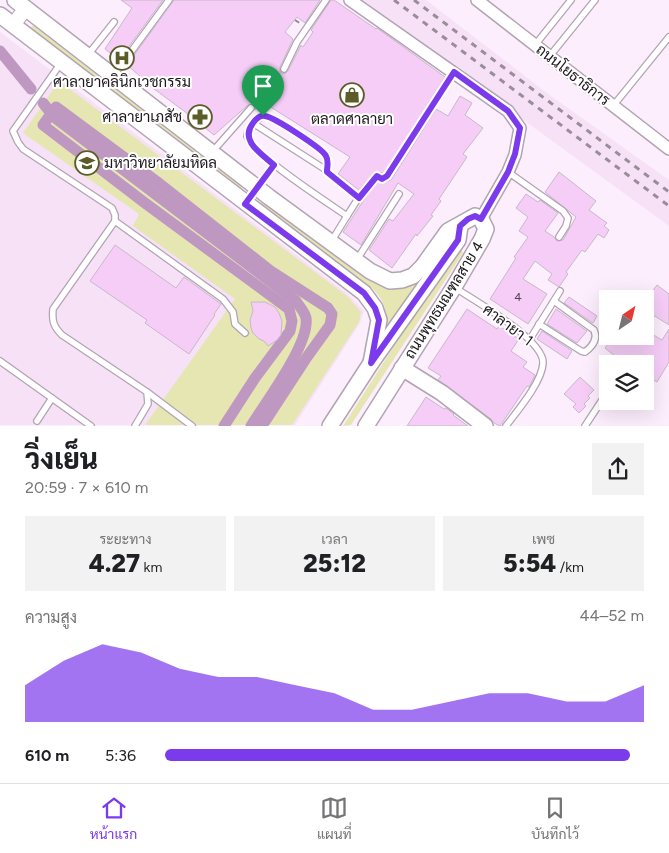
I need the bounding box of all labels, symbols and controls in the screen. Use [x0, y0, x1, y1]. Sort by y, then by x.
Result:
street label: ถนนโยธาธิการ [532, 40, 614, 109]
hospital icon: ศาลายาคลินิกเวชกรรม [109, 45, 135, 71]
pin [242, 65, 284, 116]
icon: arrive [249, 72, 277, 100]
place label: ศาลายาคลินิกเวชกรรม [53, 73, 191, 91]
shop icon: ตลาดศาลายา [339, 82, 365, 108]
pharmacy icon: ศาลายาเภสัช [187, 104, 213, 130]
place label: ศาลายาเภสัช [102, 108, 182, 126]
place label: ตลาดศาลายา [311, 110, 393, 128]
school or university icon: มหาวิทยาลัยมหิดล [74, 150, 100, 176]
place label: มหาวิทยาลัยมหิดล [104, 154, 217, 172]
street label: ถนนพุทธมณฑลสาย 4 [401, 238, 489, 363]
house number: 4 [514, 290, 522, 304]
north arrow [599, 290, 654, 345]
map controls [599, 290, 654, 410]
street label: ศาลายา 1 [479, 300, 537, 350]
button: layers [599, 355, 654, 410]
text: วิ่งเย็น [25, 442, 98, 476]
button: share [592, 443, 644, 495]
text: 20:59 · 7 × 610 m [25, 478, 148, 497]
text: ระยะทาง [99, 531, 152, 548]
text: เวลา [321, 531, 348, 548]
text: เพซ [532, 531, 555, 548]
text: 4.27 [89, 548, 140, 578]
text: 25:12 [303, 548, 366, 578]
text: 5:54 [503, 548, 556, 578]
text: km [140, 559, 162, 576]
text: /km [556, 559, 584, 576]
text: 44–52 m [580, 606, 644, 625]
text: ความสูง [25, 608, 77, 627]
text: 610 m [25, 746, 69, 765]
text: 5:36 [105, 746, 136, 765]
tab: หน้าแรก [90, 794, 137, 843]
tab: แผนที่ [317, 794, 352, 843]
tab: บันทึกไว้ [531, 794, 579, 843]

